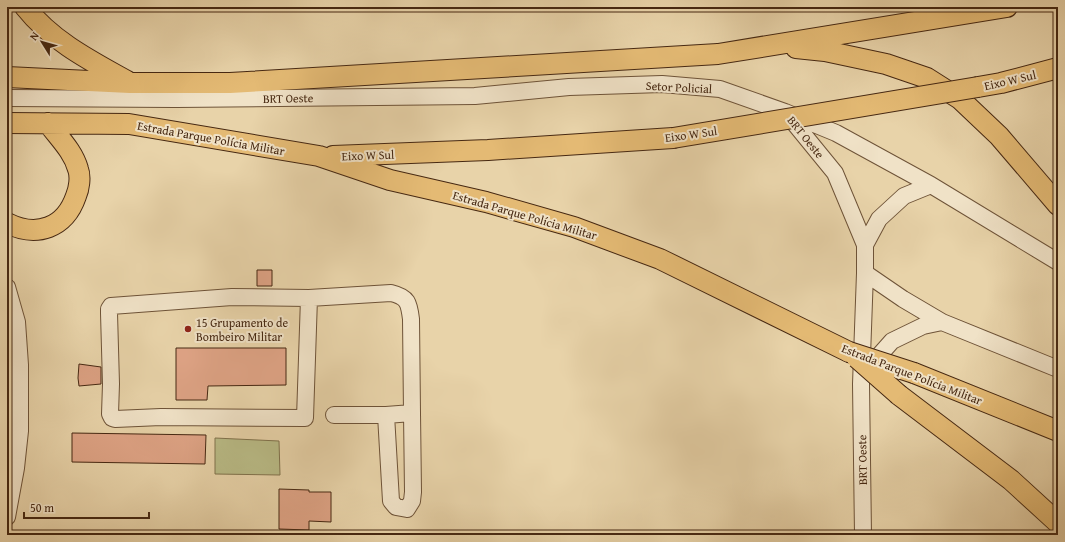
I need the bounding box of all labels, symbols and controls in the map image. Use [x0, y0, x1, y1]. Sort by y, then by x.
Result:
north arrow [22, 22, 62, 62]
text: N [25, 28, 43, 44]
street label: Eixo W Sul [982, 66, 1038, 94]
street label: Setor Policial [645, 77, 713, 97]
street label: BRT Oeste [263, 89, 314, 107]
street label: BRT Oeste [784, 112, 829, 162]
street label: Estrada Parque Polícia Militar [136, 117, 286, 159]
street label: Eixo W Sul [664, 122, 719, 146]
street label: Eixo W Sul [341, 146, 395, 164]
street label: Estrada Parque Polícia Militar [451, 186, 599, 244]
place label: 15 Grupamento de Bombeiro Militar [196, 314, 288, 345]
marker: 15 Grupamento de Bombeiro Militar [183, 324, 193, 334]
street label: Estrada Parque Polícia Militar [839, 339, 985, 409]
street label: BRT Oeste [853, 434, 871, 485]
scale bar [24, 494, 149, 520]
text: 50 m [30, 499, 54, 516]

